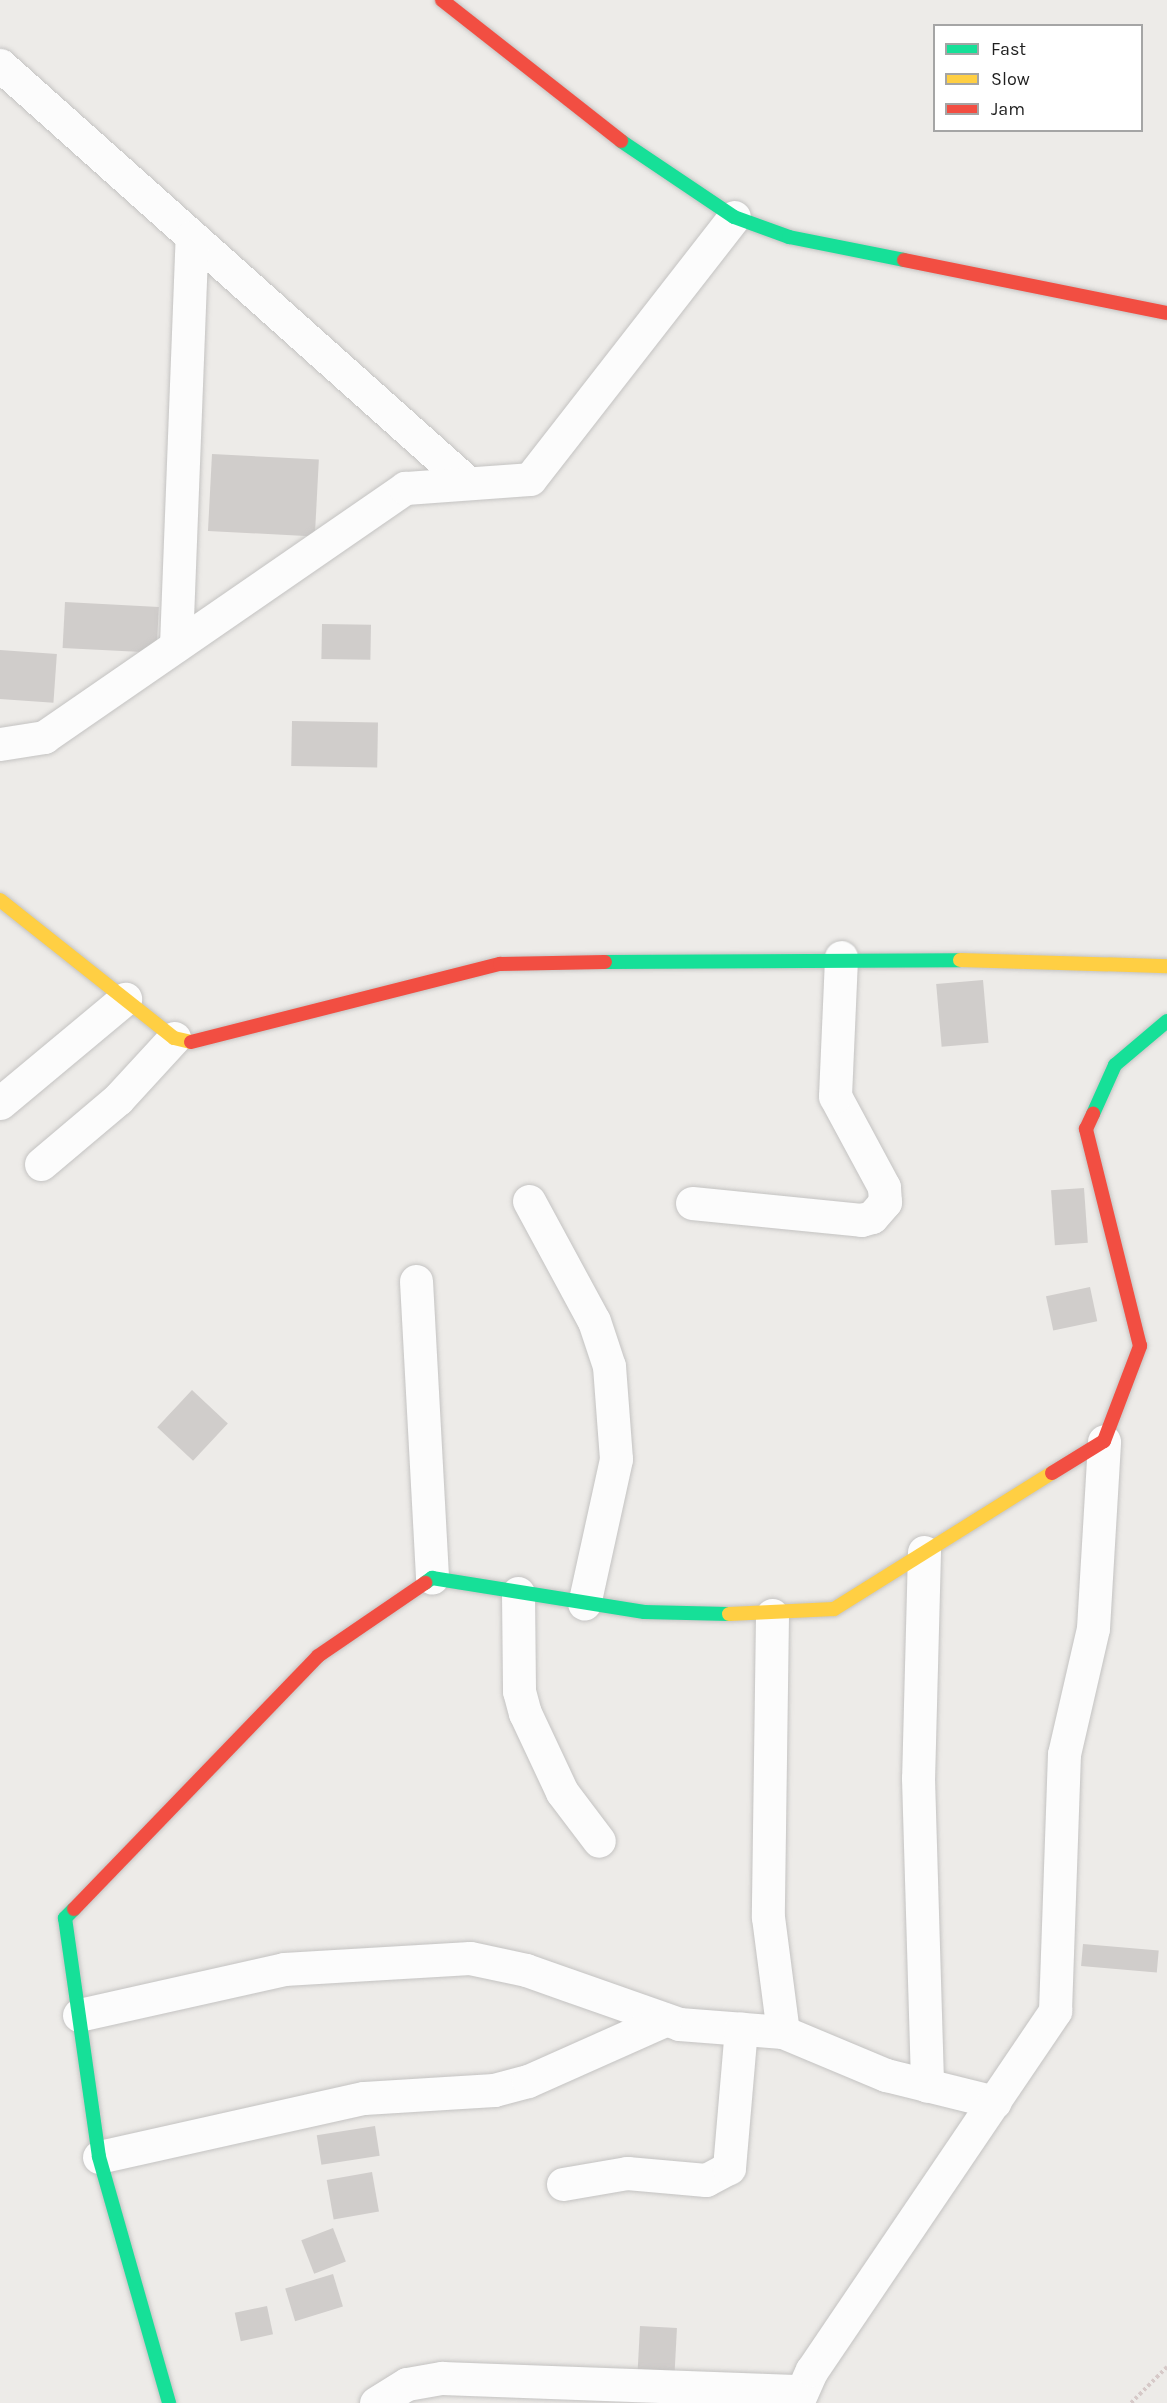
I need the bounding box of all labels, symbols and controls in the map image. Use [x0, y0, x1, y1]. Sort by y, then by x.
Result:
legend [933, 24, 1143, 132]
text: Fast [991, 38, 1026, 60]
text: Slow [991, 68, 1030, 90]
text: Jam [991, 98, 1025, 120]

